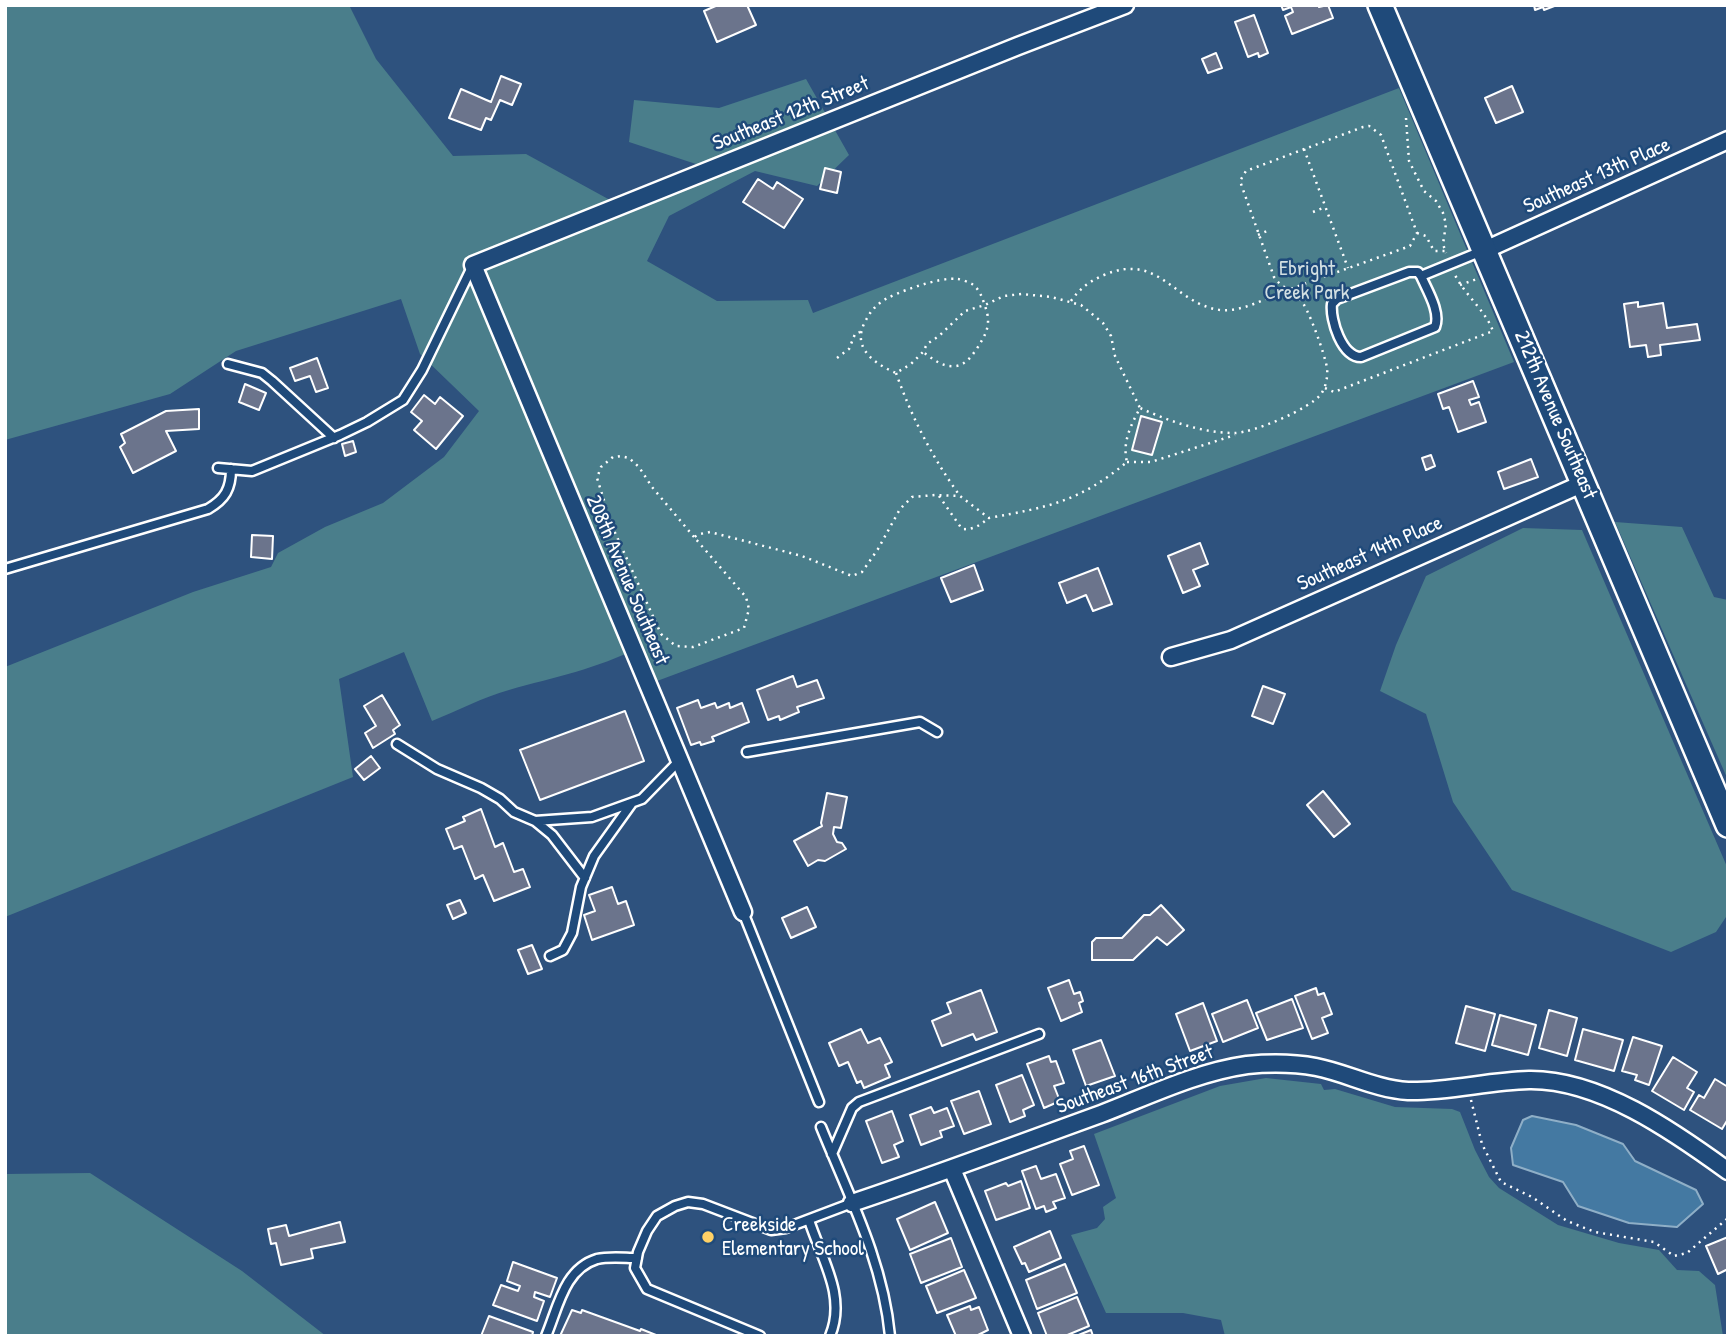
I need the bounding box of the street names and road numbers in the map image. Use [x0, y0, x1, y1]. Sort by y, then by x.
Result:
street label: Southeast 12th Street [709, 71, 873, 157]
street label: Southeast 13th Place [1520, 132, 1674, 220]
street label: 212th Avenue Southeast [1508, 327, 1602, 503]
street label: 208th Avenue Southeast [580, 491, 674, 669]
street label: Southeast 14th Place [1294, 511, 1446, 597]
street label: Southeast 16th Street [1053, 1040, 1217, 1120]

